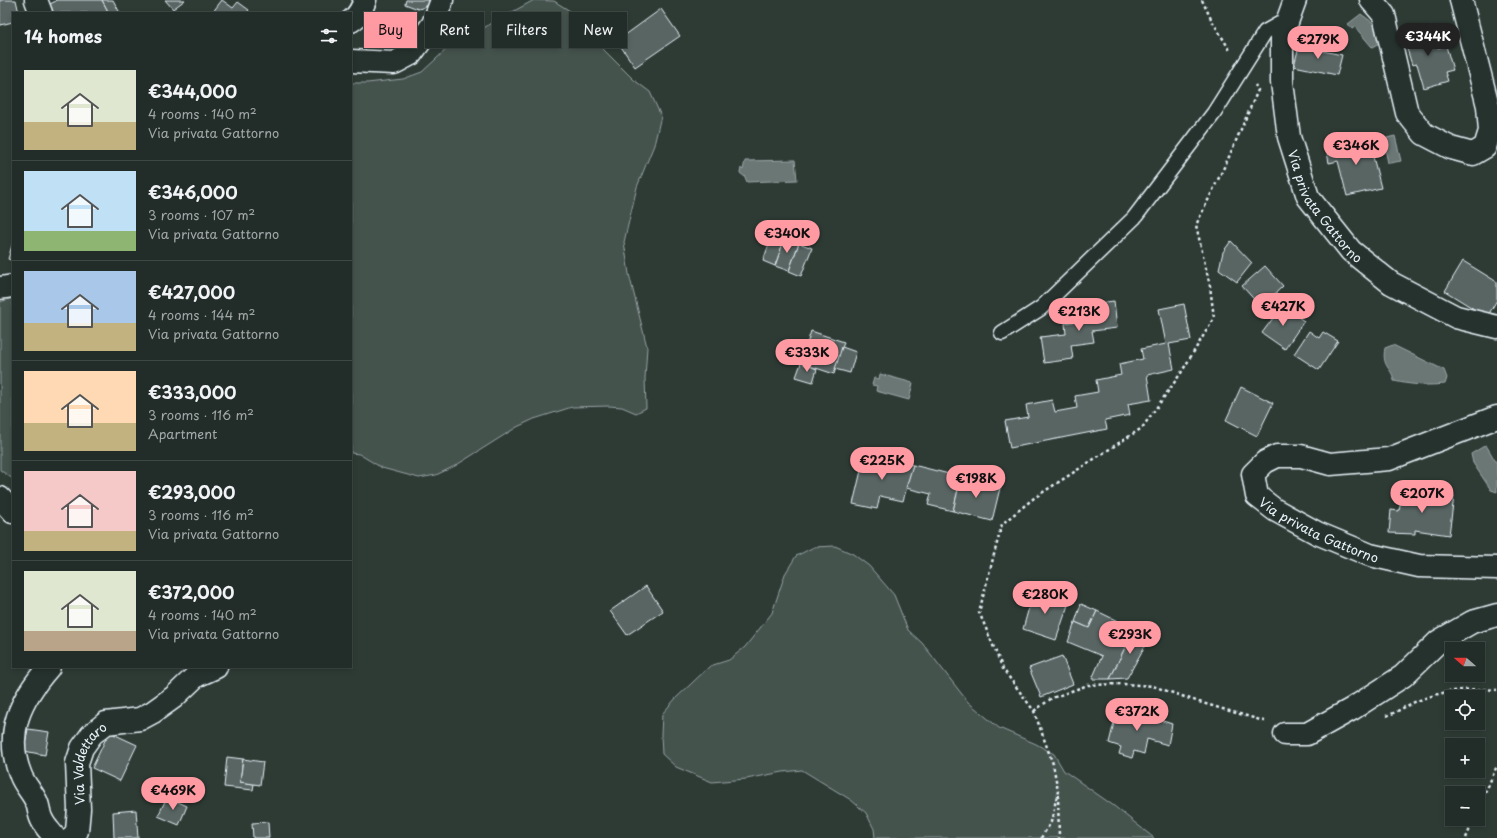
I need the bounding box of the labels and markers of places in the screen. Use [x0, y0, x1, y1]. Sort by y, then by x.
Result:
pin: €344K [1400, 23, 1456, 57]
pin: €279K [1290, 26, 1346, 60]
pin: €346K [1328, 132, 1384, 166]
pin: €340K [759, 220, 815, 254]
pin: €427K [1255, 293, 1311, 327]
pin: €213K [1051, 298, 1107, 332]
pin: €333K [779, 339, 835, 373]
pin: €225K [854, 447, 910, 481]
pin: €198K [948, 465, 1004, 499]
pin: €207K [1394, 480, 1450, 514]
pin: €280K [1017, 581, 1073, 615]
pin: €293K [1102, 621, 1158, 655]
pin: €372K [1109, 698, 1165, 732]
pin: €469K [145, 777, 201, 811]

